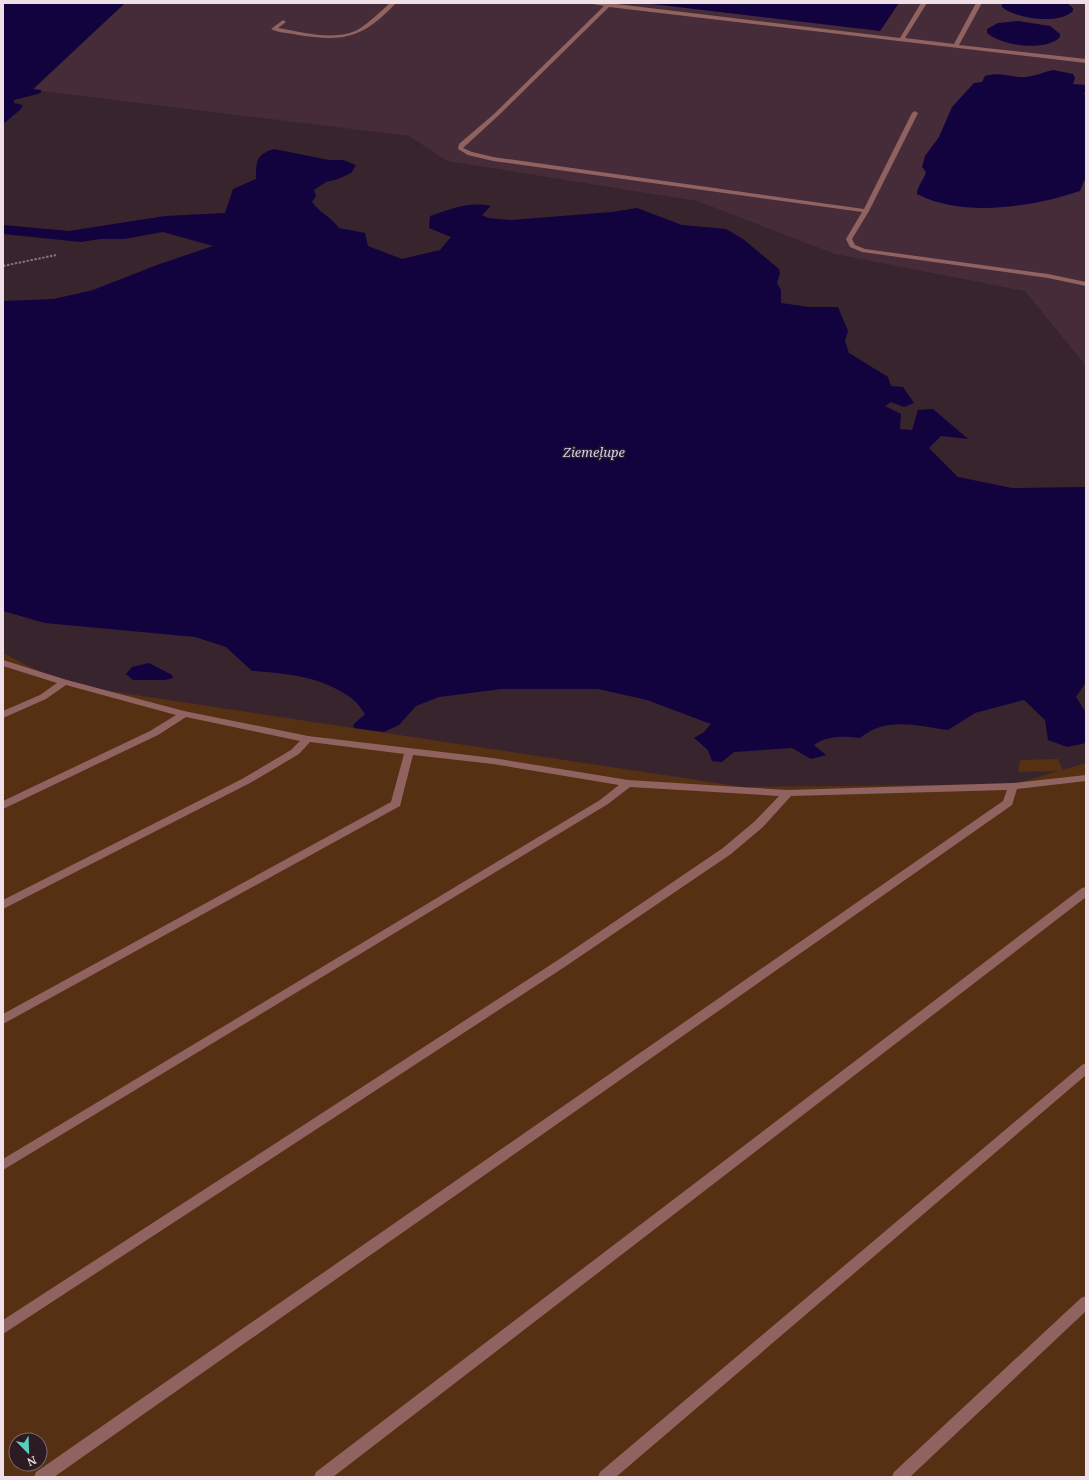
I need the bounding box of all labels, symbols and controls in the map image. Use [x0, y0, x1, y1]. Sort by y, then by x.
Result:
water label: Ziemeļupe [562, 443, 626, 461]
north arrow [8, 1432, 48, 1472]
text: N [25, 1453, 39, 1470]

